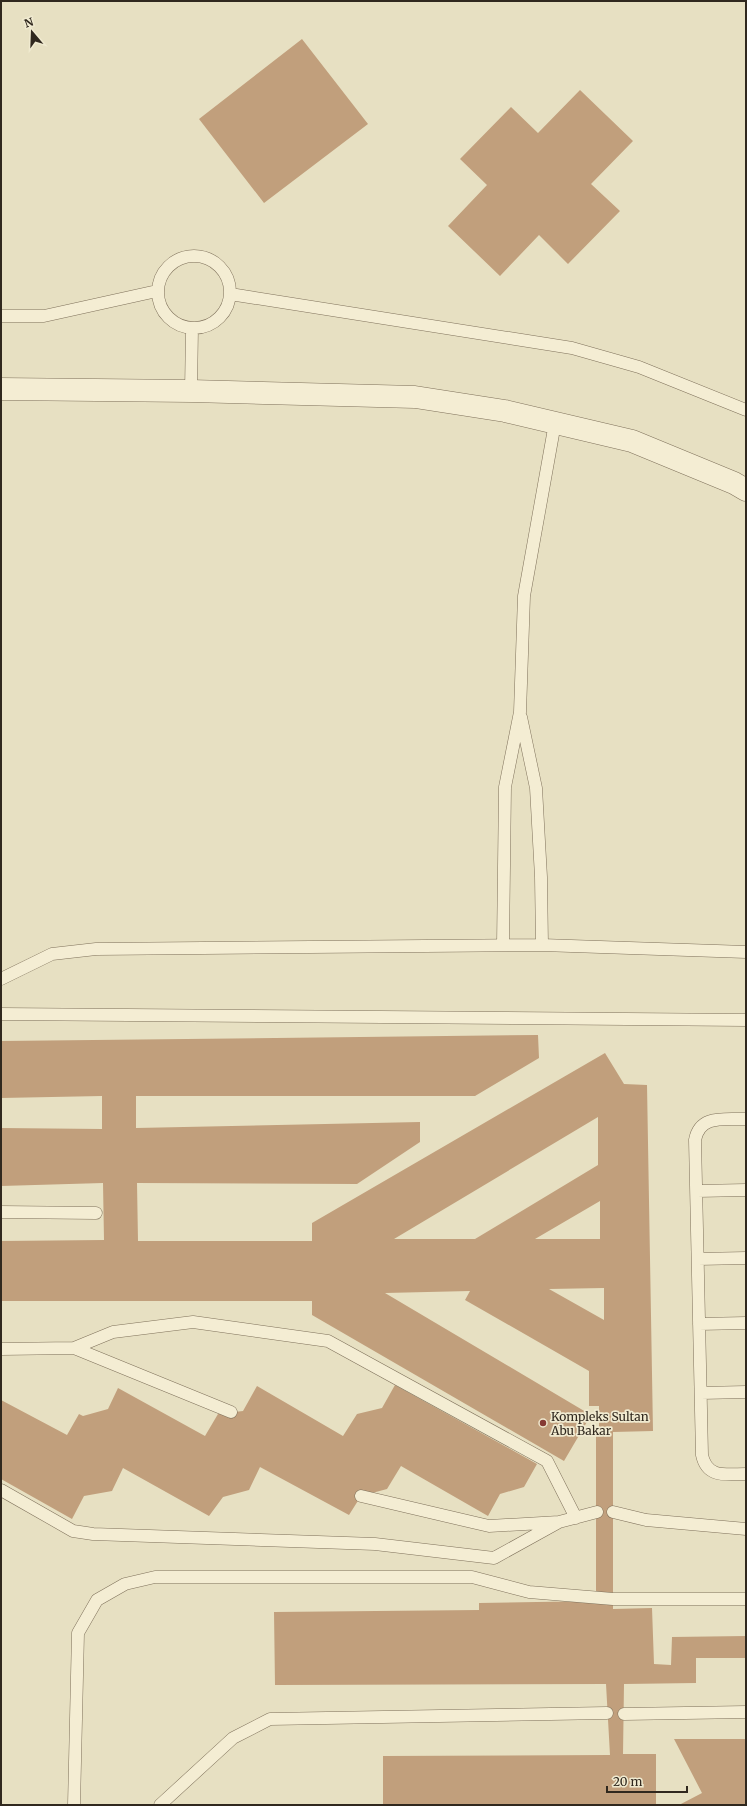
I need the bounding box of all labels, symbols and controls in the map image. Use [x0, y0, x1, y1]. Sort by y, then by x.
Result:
north arrow [12, 12, 52, 52]
text: N [22, 14, 35, 31]
place label: Kompleks Sultan Abu Bakar [550, 1409, 649, 1438]
marker: Kompleks Sultan Abu Bakar [538, 1418, 548, 1428]
scale bar [607, 1768, 687, 1794]
text: 20 m [613, 1774, 642, 1789]

